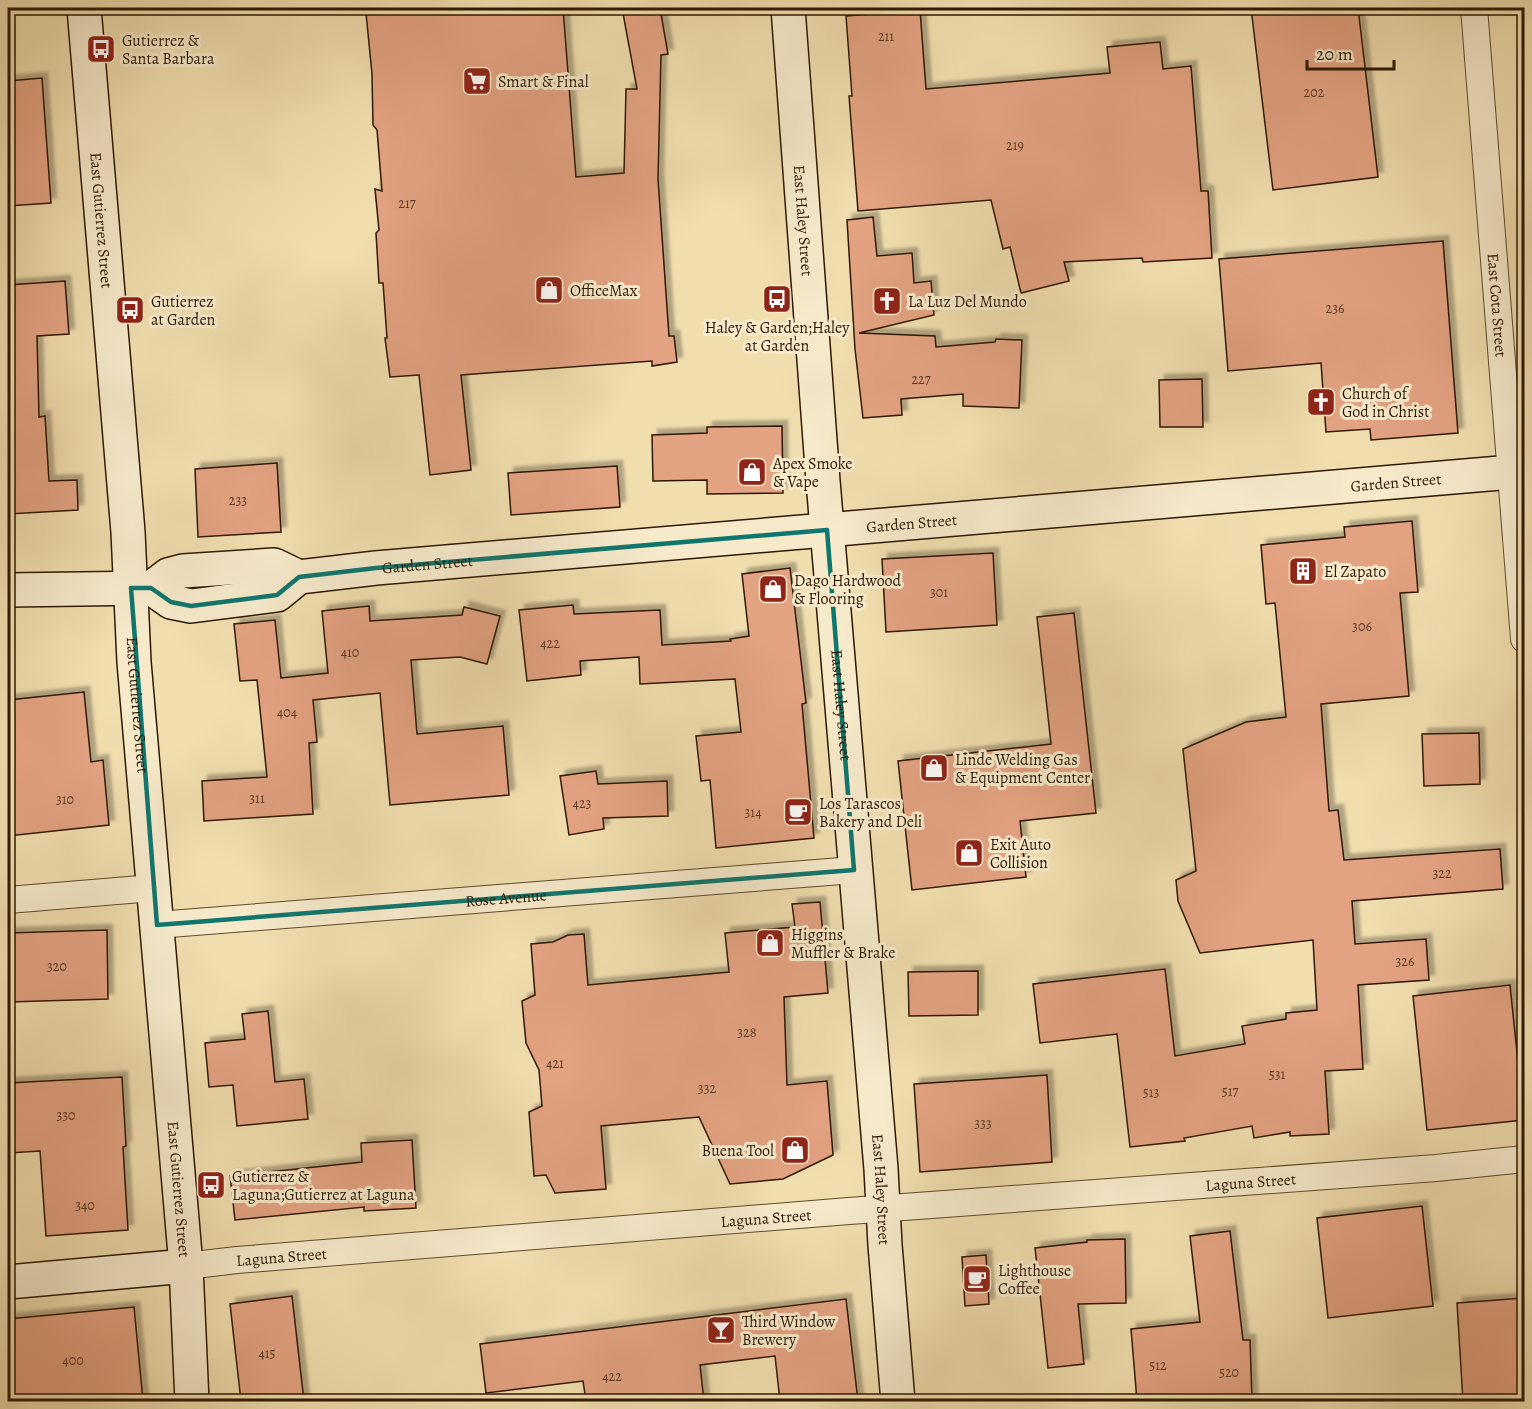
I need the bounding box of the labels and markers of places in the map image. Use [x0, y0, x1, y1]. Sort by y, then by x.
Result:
place label: Gutierrez & Santa Barbara [122, 30, 215, 70]
bus stop icon: Gutierrez & Santa Barbara [85, 33, 117, 65]
supermarket icon: Smart & Final [461, 65, 493, 97]
place label: Smart & Final [498, 71, 589, 93]
shop icon: OfficeMax [533, 274, 565, 306]
place label: OfficeMax [570, 280, 638, 302]
bus stop icon: Haley & Garden;Haley at Garden [761, 283, 793, 315]
church icon: La Luz Del Mundo [871, 285, 903, 317]
place label: Gutierrez at Garden [151, 291, 216, 331]
place label: La Luz Del Mundo [908, 291, 1027, 313]
bus stop icon: Gutierrez at Garden [114, 294, 146, 326]
place label: Haley & Garden;Haley at Garden [705, 317, 850, 357]
place label: Church of God in Christ [1342, 383, 1429, 423]
church icon: Church of God in Christ [1305, 386, 1337, 418]
place label: Apex Smoke & Vape [772, 453, 853, 493]
shop icon: Apex Smoke & Vape [736, 456, 768, 488]
building icon: El Zapato [1287, 555, 1319, 587]
place label: El Zapato [1324, 561, 1386, 583]
place label: Dago Hardwood & Flooring [794, 570, 902, 610]
shop icon: Dago Hardwood & Flooring [757, 573, 789, 605]
place label: Linde Welding Gas & Equipment Center [955, 749, 1090, 789]
shop icon: Linde Welding Gas & Equipment Center [918, 752, 950, 784]
place label: Los Tarascos Bakery and Deli [819, 793, 922, 833]
cafe icon: Los Tarascos Bakery and Deli [782, 796, 814, 828]
place label: Exit Auto Collision [990, 834, 1051, 874]
shop icon: Exit Auto Collision [953, 837, 985, 869]
place label: Higgins Muffler & Brake [791, 924, 895, 964]
shop icon: Higgins Muffler & Brake [754, 927, 786, 959]
shop icon: Buena Tool [779, 1134, 811, 1166]
place label: Buena Tool [702, 1140, 774, 1162]
place label: Gutierrez & Laguna;Gutierrez at Laguna [232, 1166, 415, 1206]
bus stop icon: Gutierrez & Laguna;Gutierrez at Laguna [195, 1169, 227, 1201]
place label: Lighthouse Coffee [998, 1260, 1071, 1300]
cafe icon: Lighthouse Coffee [961, 1263, 993, 1295]
place label: Third Window Brewery [742, 1311, 836, 1351]
bar icon: Third Window Brewery [705, 1314, 737, 1346]

